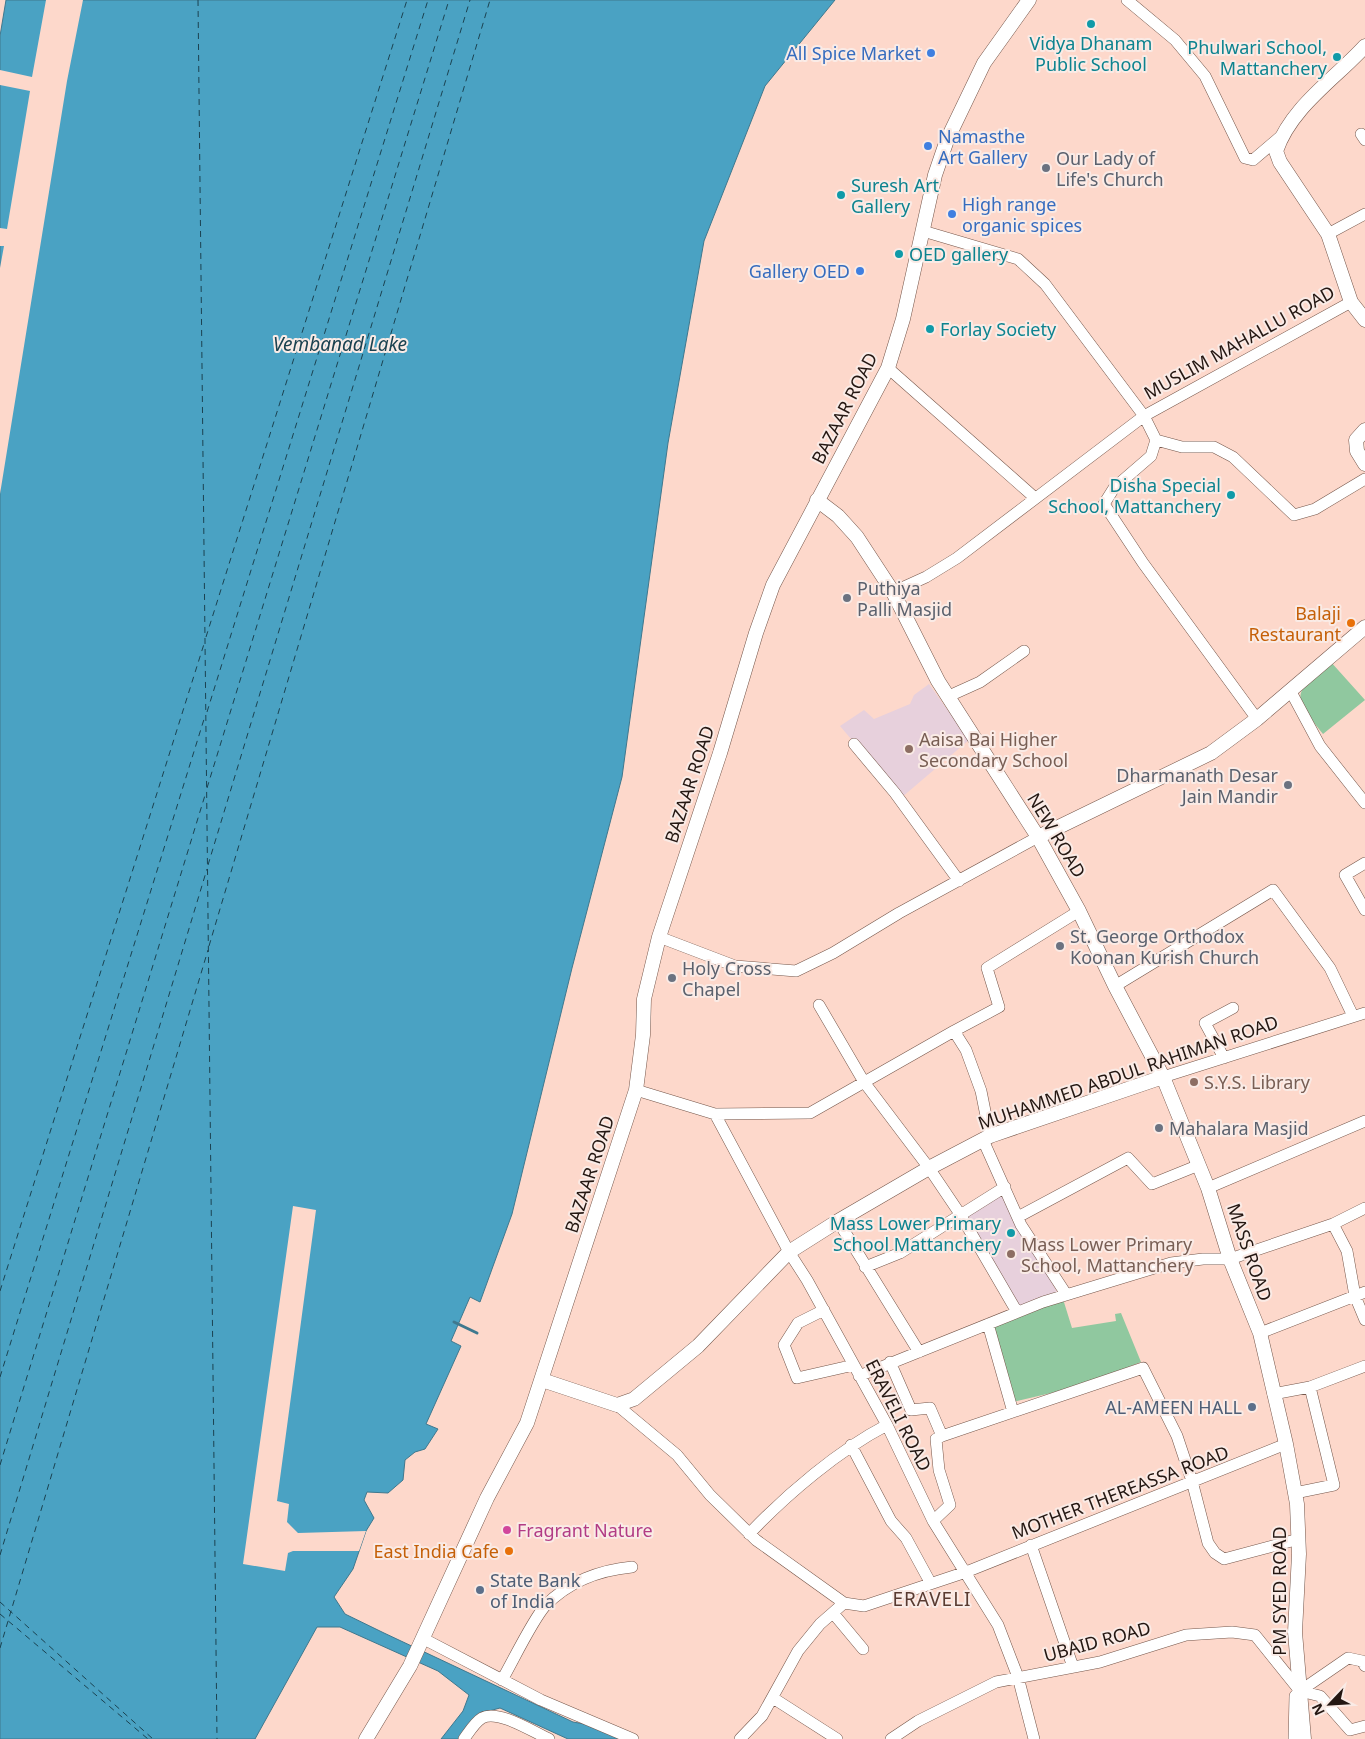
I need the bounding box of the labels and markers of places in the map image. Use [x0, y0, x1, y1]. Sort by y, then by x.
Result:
marker: Vidya Dhanam Public School [1085, 18, 1097, 30]
place label: Vidya Dhanam Public School [1030, 31, 1152, 76]
place label: Phulwari School, Mattanchery [1187, 35, 1328, 80]
place label: All Spice Market [786, 41, 921, 65]
marker: All Spice Market [925, 47, 937, 59]
marker: Phulwari School, Mattanchery [1331, 51, 1343, 63]
place label: Namasthe Art Gallery [938, 124, 1028, 169]
marker: Namasthe Art Gallery [922, 140, 934, 152]
place label: Our Lady of Life's Church [1056, 146, 1164, 191]
marker: Our Lady of Life's Church [1040, 162, 1052, 174]
place label: Suresh Art Gallery [851, 173, 940, 218]
marker: Suresh Art Gallery [835, 189, 847, 201]
place label: High range organic spices [962, 192, 1082, 237]
marker: High range organic spices [946, 208, 958, 220]
place label: OED gallery [909, 242, 1009, 266]
marker: OED gallery [893, 248, 905, 260]
place label: Gallery OED [749, 259, 850, 283]
marker: Gallery OED [854, 265, 866, 277]
place label: Forlay Society [940, 317, 1057, 341]
marker: Forlay Society [924, 323, 936, 335]
place label: Disha Special School, Mattanchery [1048, 473, 1222, 518]
marker: Disha Special School, Mattanchery [1225, 489, 1237, 501]
place label: Puthiya Palli Masjid [857, 576, 952, 621]
marker: Puthiya Palli Masjid [841, 592, 853, 604]
place label: Balaji Restaurant [1249, 601, 1342, 646]
marker: Balaji Restaurant [1345, 617, 1357, 629]
place label: Aaisa Bai Higher Secondary School [919, 727, 1068, 772]
marker: Aaisa Bai Higher Secondary School [903, 743, 915, 755]
place label: Dharmanath Desar Jain Mandir [1116, 763, 1279, 808]
marker: Dharmanath Desar Jain Mandir [1282, 779, 1294, 791]
place label: St. George Orthodox Koonan Kurish Church [1070, 924, 1259, 969]
marker: St. George Orthodox Koonan Kurish Church [1054, 940, 1066, 952]
place label: Holy Cross Chapel [682, 956, 771, 1001]
marker: Holy Cross Chapel [666, 972, 678, 984]
place label: S.Y.S. Library [1204, 1070, 1311, 1094]
marker: S.Y.S. Library [1188, 1076, 1200, 1088]
place label: Mahalara Masjid [1169, 1116, 1309, 1140]
marker: Mahalara Masjid [1153, 1122, 1165, 1134]
place label: Mass Lower Primary School Mattanchery [830, 1211, 1002, 1256]
marker: Mass Lower Primary School Mattanchery [1005, 1227, 1017, 1239]
place label: Mass Lower Primary School, Mattanchery [1021, 1232, 1195, 1277]
marker: Mass Lower Primary School, Mattanchery [1005, 1248, 1017, 1260]
place label: AL-AMEEN HALL [1105, 1395, 1242, 1419]
marker: AL-AMEEN HALL [1246, 1401, 1258, 1413]
place label: Fragrant Nature [517, 1518, 653, 1542]
marker: Fragrant Nature [501, 1524, 513, 1536]
place label: East India Cafe [374, 1539, 499, 1563]
marker: East India Cafe [503, 1545, 515, 1557]
place label: State Bank of India [490, 1568, 581, 1613]
marker: State Bank of India [474, 1584, 486, 1596]

